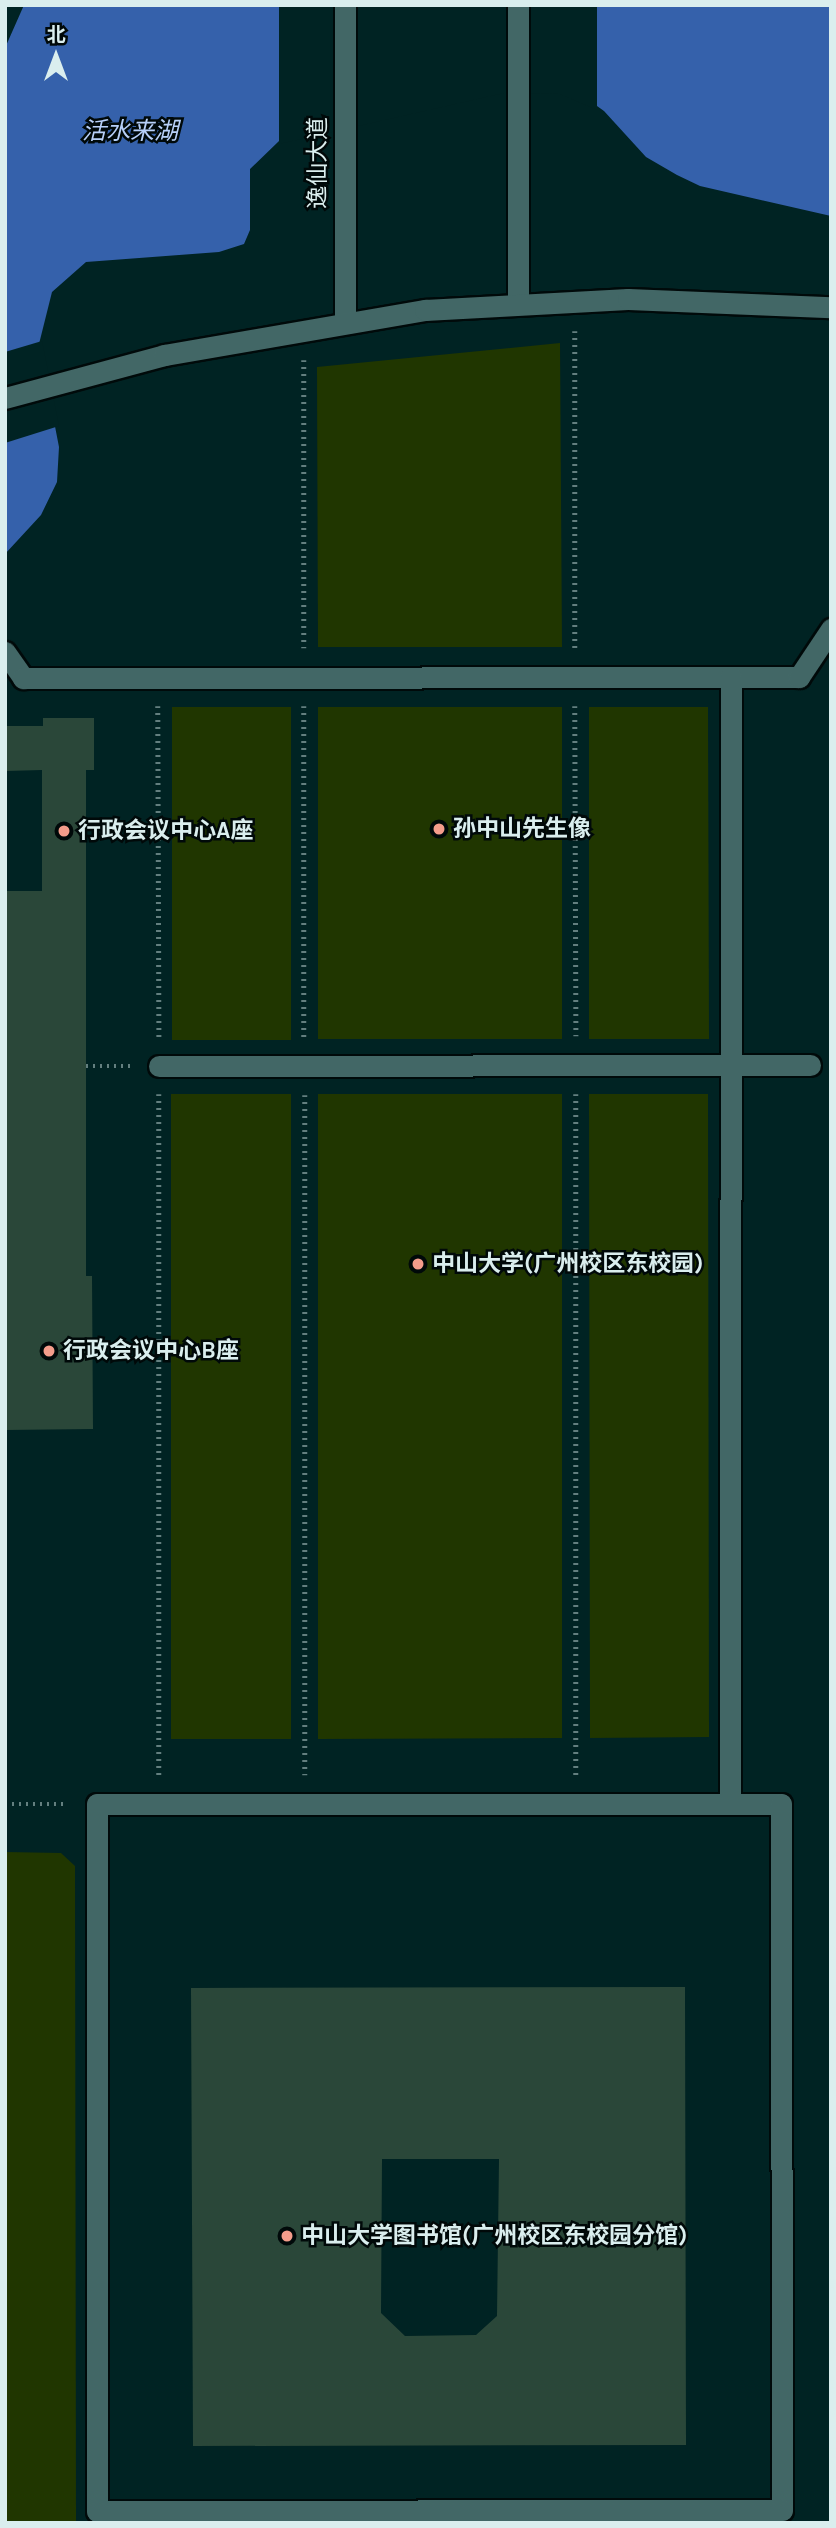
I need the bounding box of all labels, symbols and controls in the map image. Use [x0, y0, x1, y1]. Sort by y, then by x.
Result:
north arrow [21, 21, 91, 91]
text: 北 [46, 24, 66, 46]
street label: 逸仙大道 [304, 117, 332, 209]
water label: 活水来湖 [82, 118, 178, 146]
place label: 孙中山先生像 [453, 815, 591, 843]
place label: 行政会议中心A座 [78, 817, 253, 845]
marker: 孙中山先生像 [431, 821, 447, 837]
marker: 行政会议中心A座 [56, 823, 72, 839]
place label: 中山大学(广州校区东校园) [432, 1250, 703, 1278]
marker: 中山大学(广州校区东校园) [410, 1256, 426, 1272]
place label: 行政会议中心B座 [63, 1337, 239, 1365]
marker: 行政会议中心B座 [41, 1343, 57, 1359]
place label: 中山大学图书馆(广州校区东校园分馆) [301, 2222, 687, 2250]
marker: 中山大学图书馆(广州校区东校园分馆) [279, 2228, 295, 2244]

